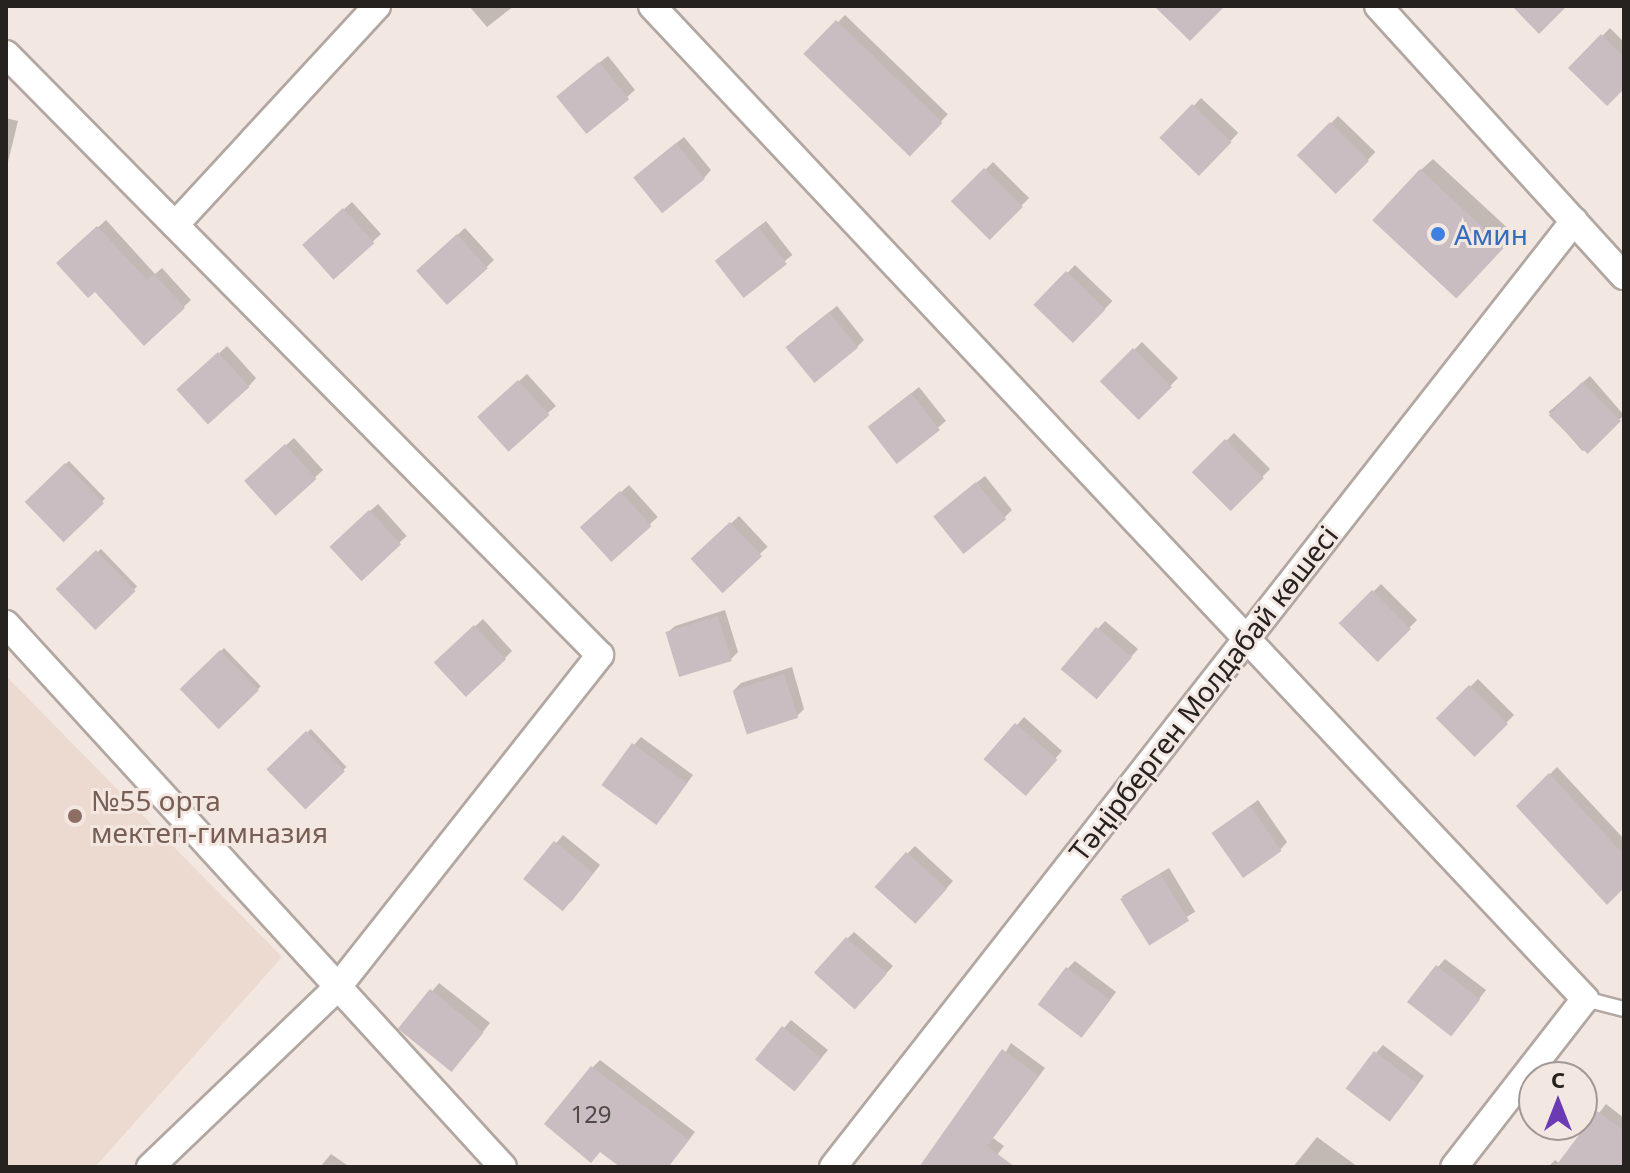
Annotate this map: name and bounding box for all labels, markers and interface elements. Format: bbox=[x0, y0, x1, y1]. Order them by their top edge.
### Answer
place label: Амин bbox=[1454, 217, 1528, 251]
marker: Амин bbox=[1429, 225, 1447, 243]
street label: Тәңірберген Молдабай көшесі bbox=[1062, 519, 1344, 867]
place label: №55 орта мектеп-гимназия bbox=[91, 783, 328, 849]
marker: №55 орта мектеп-гимназия bbox=[66, 807, 84, 825]
north arrow bbox=[1518, 1061, 1598, 1141]
text: С bbox=[1551, 1064, 1565, 1094]
house number: 129 bbox=[570, 1100, 612, 1128]

